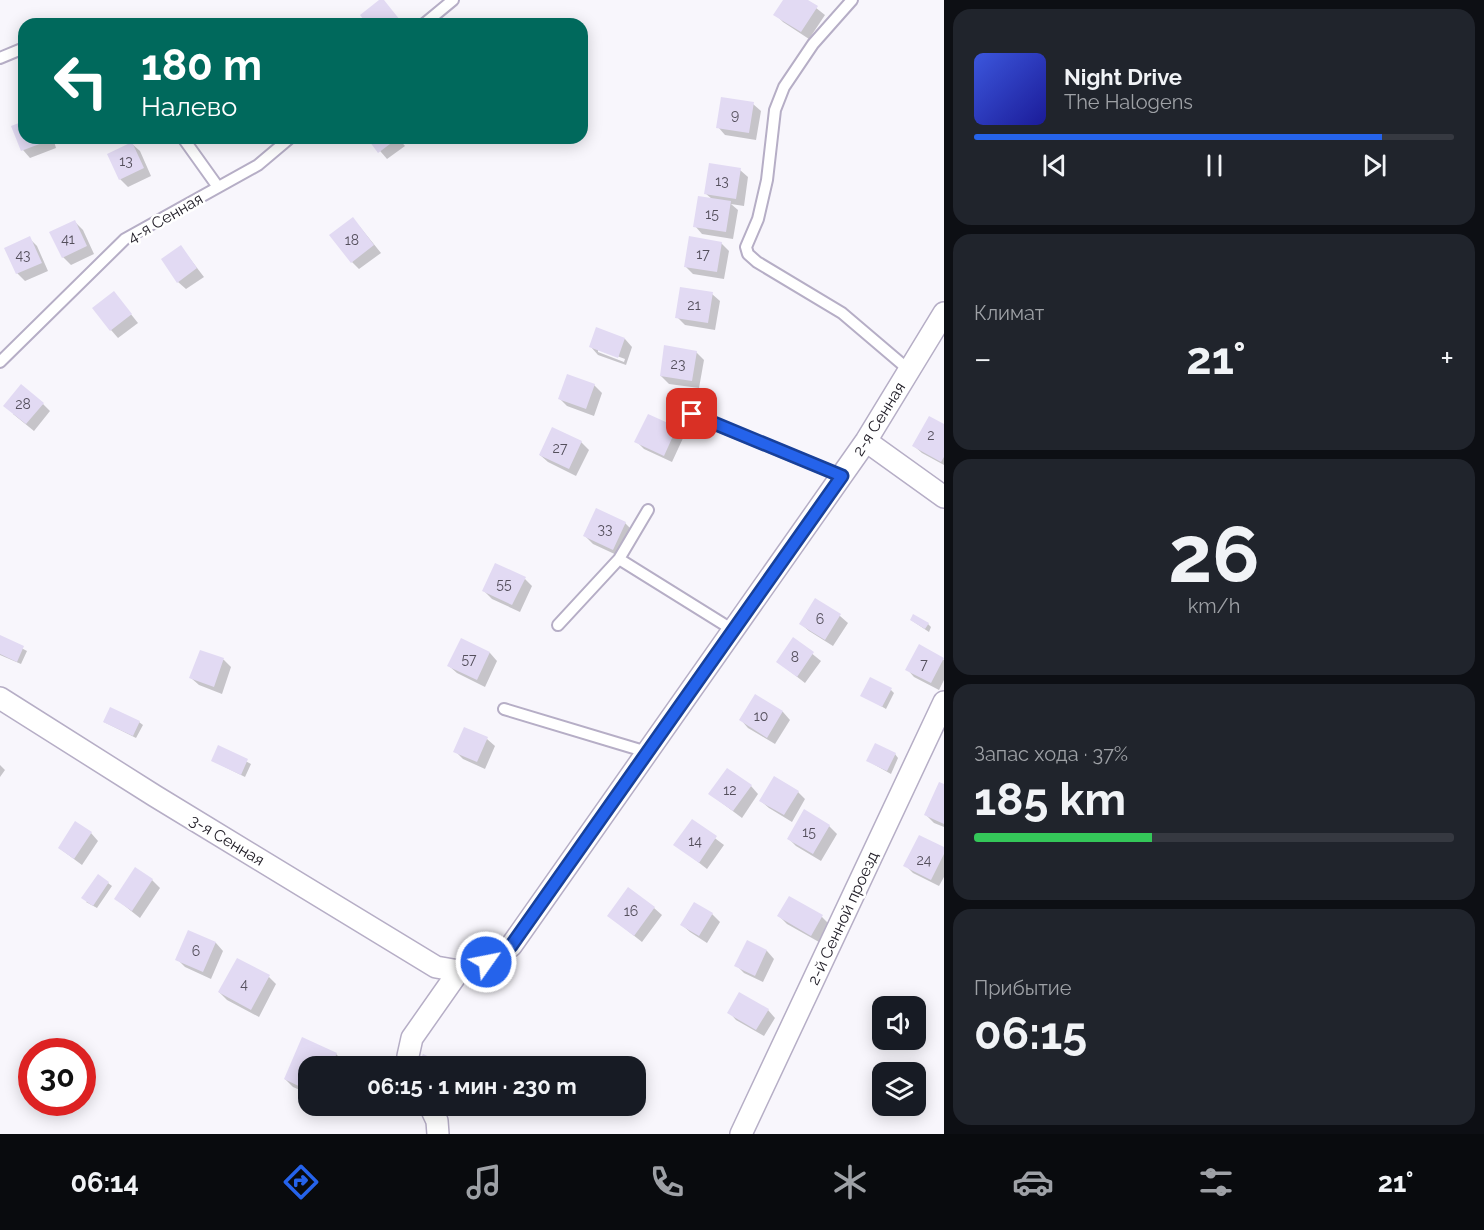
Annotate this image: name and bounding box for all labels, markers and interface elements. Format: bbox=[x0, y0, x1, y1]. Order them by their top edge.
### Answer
text: 180 m bbox=[141, 41, 262, 90]
icon: left bbox=[42, 42, 120, 120]
text: Night Drive bbox=[1064, 64, 1182, 90]
text: The Halogens bbox=[1064, 90, 1193, 114]
text: Налево bbox=[141, 91, 237, 122]
house number: 9 bbox=[731, 107, 739, 123]
icon: previous bbox=[1038, 149, 1071, 182]
icon: pause bbox=[1198, 149, 1231, 182]
icon: next bbox=[1358, 149, 1391, 182]
house number: 13 bbox=[119, 153, 133, 169]
house number: 13 bbox=[715, 173, 729, 189]
street label: 4-я Сенная bbox=[124, 189, 206, 247]
house number: 15 bbox=[705, 206, 719, 222]
house number: 41 bbox=[61, 231, 75, 247]
house number: 18 bbox=[345, 232, 359, 248]
house number: 17 bbox=[696, 246, 710, 262]
house number: 43 bbox=[15, 247, 31, 263]
house number: 21 bbox=[687, 297, 701, 313]
text: Климат bbox=[974, 301, 1044, 325]
text: 21° bbox=[1186, 332, 1246, 385]
text: − bbox=[974, 339, 992, 378]
text: + bbox=[1440, 339, 1454, 378]
house number: 23 bbox=[671, 356, 685, 372]
street label: 2-я Сенная bbox=[849, 379, 909, 459]
pin bbox=[666, 388, 717, 439]
house number: 28 bbox=[15, 396, 31, 412]
icon: arrive bbox=[675, 397, 708, 430]
house number: 2 bbox=[927, 427, 935, 443]
house number: 27 bbox=[553, 440, 568, 456]
text: 26 bbox=[1168, 509, 1260, 600]
house number: 33 bbox=[598, 521, 612, 537]
house number: 55 bbox=[496, 576, 512, 592]
text: km/h bbox=[1188, 594, 1240, 618]
house number: 6 bbox=[816, 611, 824, 627]
house number: 8 bbox=[791, 649, 799, 665]
house number: 57 bbox=[461, 651, 477, 667]
house number: 7 bbox=[920, 656, 928, 672]
house number: 10 bbox=[754, 708, 768, 724]
text: Запас хода · 37% bbox=[974, 742, 1128, 766]
text: 185 km bbox=[974, 773, 1126, 826]
house number: 12 bbox=[723, 782, 737, 798]
street label: 3-я Сенная bbox=[186, 810, 268, 870]
house number: 15 bbox=[802, 824, 816, 840]
house number: 14 bbox=[688, 833, 702, 849]
street label: 2-й Сенной проезд bbox=[804, 848, 882, 988]
house number: 24 bbox=[917, 852, 932, 868]
house number: 16 bbox=[624, 903, 638, 919]
position arrow bbox=[454, 930, 518, 994]
house number: 6 bbox=[192, 943, 200, 959]
house number: 4 bbox=[240, 976, 248, 992]
text: Прибытие bbox=[974, 976, 1071, 1000]
map controls bbox=[872, 996, 926, 1116]
button: sound bbox=[872, 996, 926, 1050]
text: 06:15 bbox=[974, 1007, 1087, 1060]
speed limit sign: 30 bbox=[18, 1038, 96, 1116]
button: layers bbox=[872, 1062, 926, 1116]
text: 06:15 · 1 мин · 230 m bbox=[367, 1073, 577, 1099]
icon: directions bbox=[280, 1161, 322, 1203]
icon: music bbox=[463, 1161, 505, 1203]
icon: phone bbox=[646, 1161, 688, 1203]
icon: climate bbox=[829, 1161, 871, 1203]
icon: car bbox=[1012, 1161, 1054, 1203]
icon: filters bbox=[1195, 1161, 1237, 1203]
text: 06:14 bbox=[70, 1167, 139, 1198]
text: 21° bbox=[1378, 1167, 1413, 1198]

